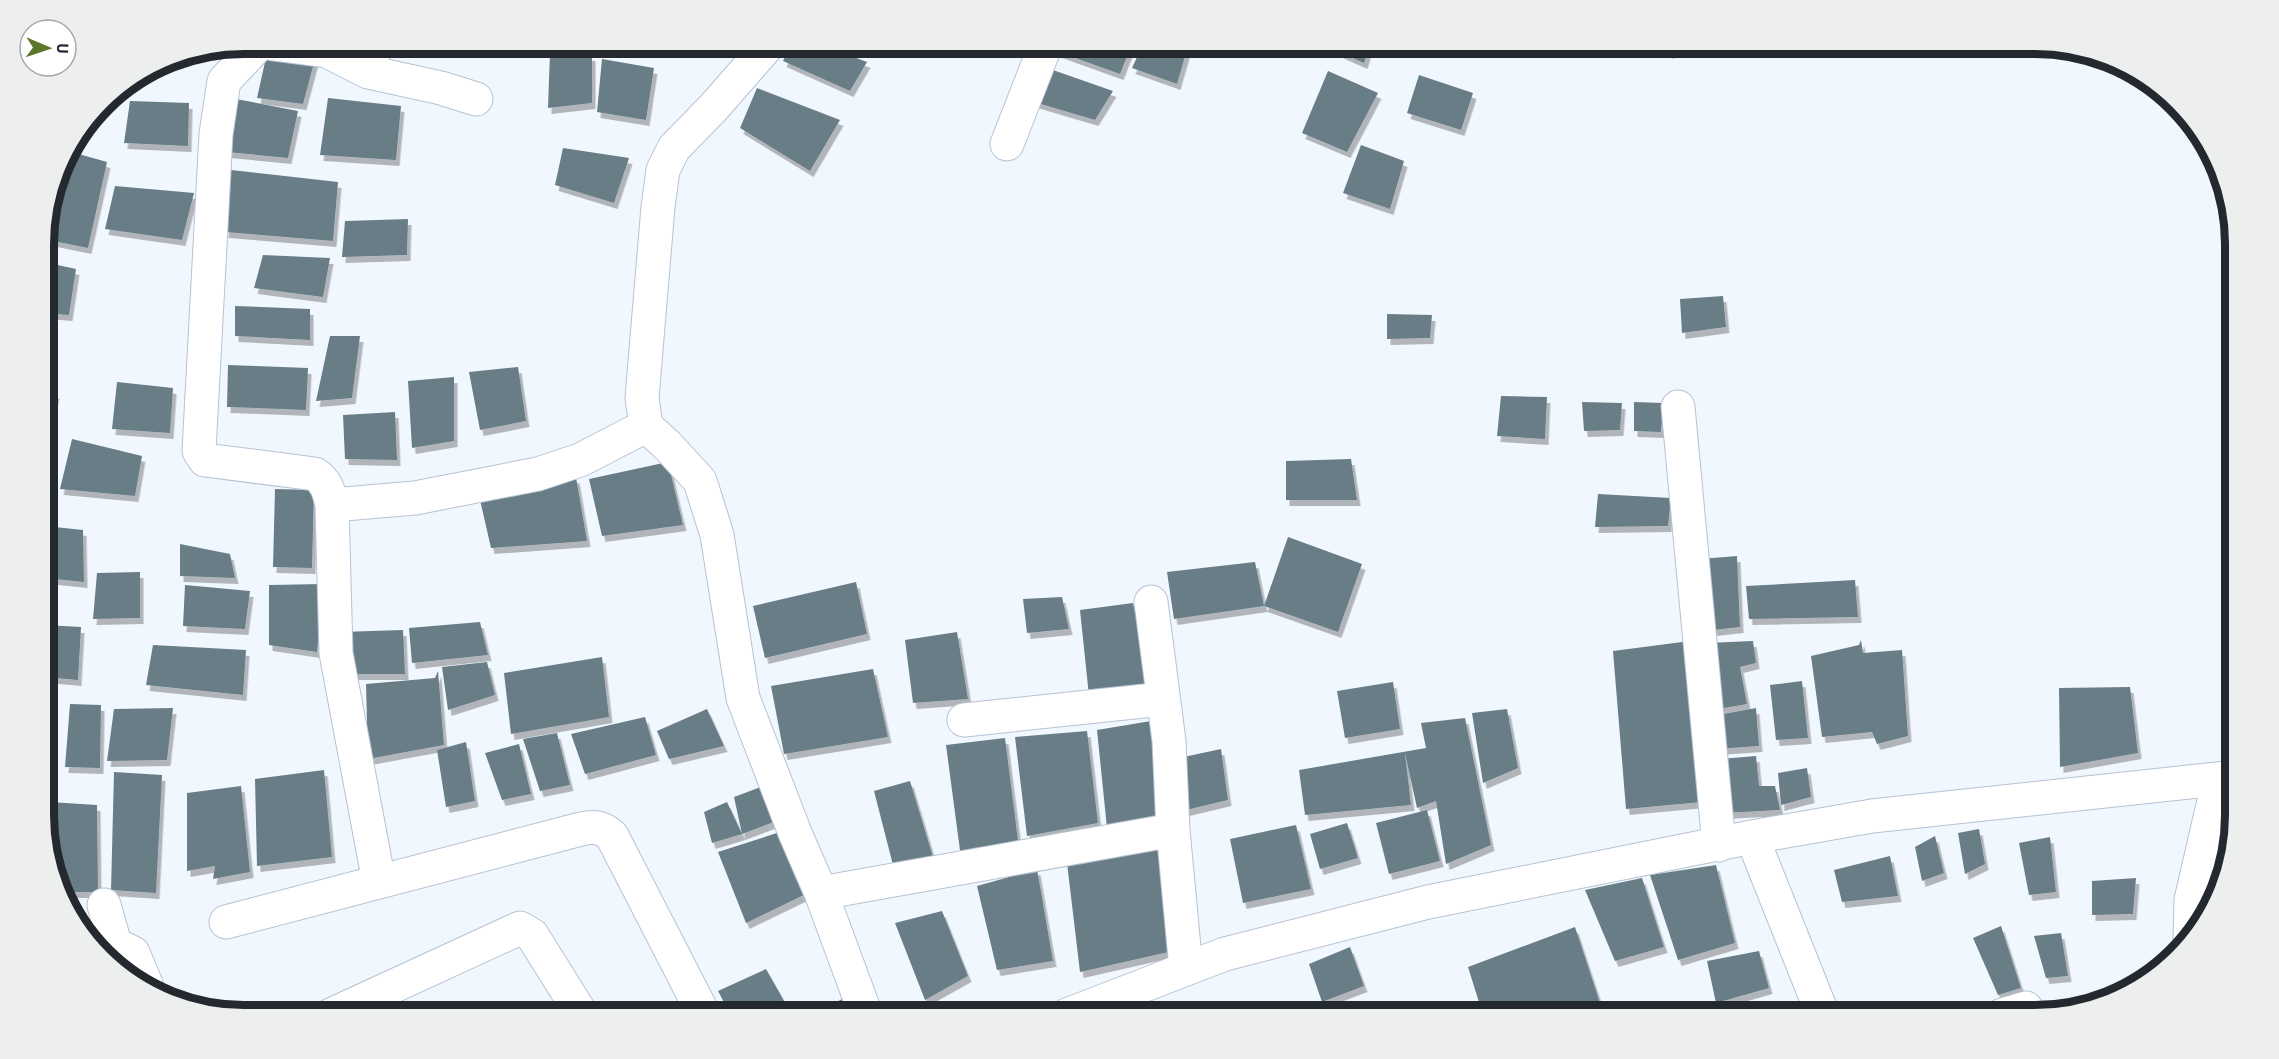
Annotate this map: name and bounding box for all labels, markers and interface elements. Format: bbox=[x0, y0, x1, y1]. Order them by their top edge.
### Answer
north arrow bbox=[18, 18, 78, 78]
text: U bbox=[54, 43, 73, 54]

